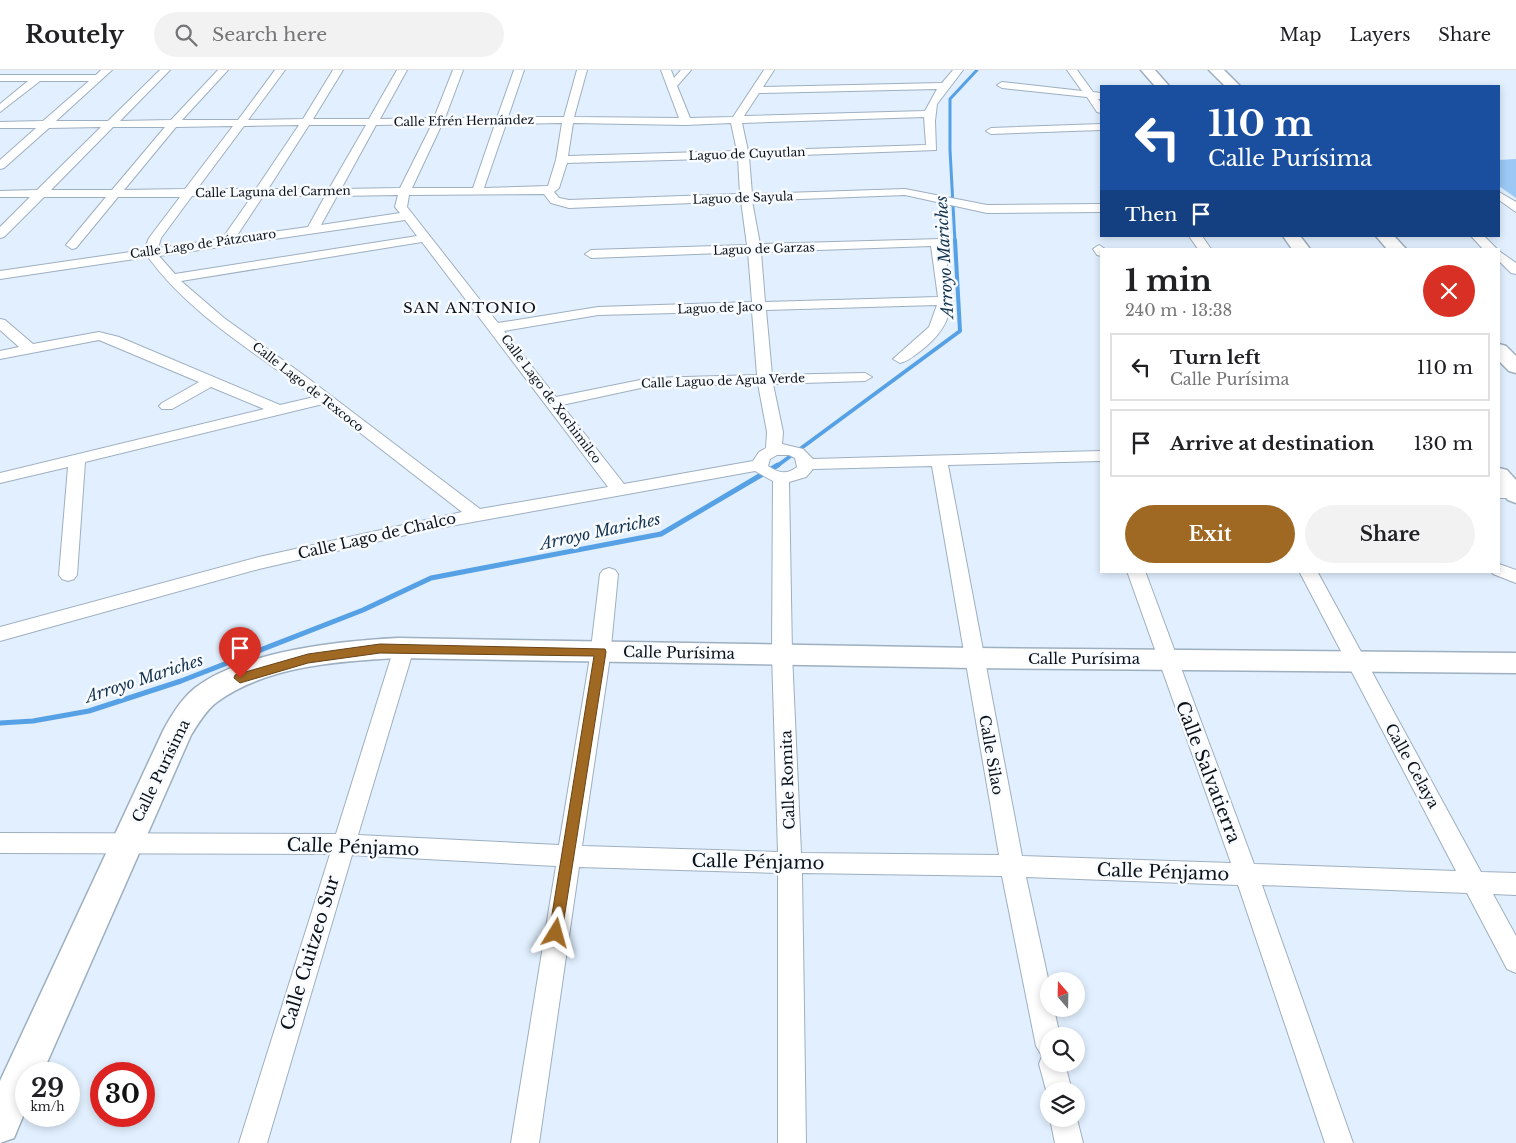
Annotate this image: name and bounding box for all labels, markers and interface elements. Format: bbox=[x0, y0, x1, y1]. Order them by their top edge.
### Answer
search box bbox=[154, 12, 504, 57]
text: Routely bbox=[25, 20, 124, 49]
icon: search bbox=[172, 21, 200, 49]
text: Search here bbox=[212, 23, 327, 46]
text: Map bbox=[1280, 24, 1321, 46]
text: Layers bbox=[1349, 24, 1410, 46]
text: Share bbox=[1438, 24, 1491, 46]
text: 110 m bbox=[1208, 102, 1313, 145]
icon: left bbox=[1125, 105, 1190, 170]
street label: Calle Efrén Hernández bbox=[394, 112, 535, 129]
street label: Laguo de Cuyutlan bbox=[688, 144, 806, 163]
text: Calle Purísima bbox=[1208, 145, 1372, 172]
street label: Calle Laguna del Carmen bbox=[195, 183, 351, 200]
street label: Laguo de Sayula bbox=[692, 188, 794, 207]
water label: Arroyo Mariches bbox=[931, 195, 957, 321]
icon: arrive bbox=[1187, 200, 1215, 228]
text: Then bbox=[1125, 203, 1177, 226]
street label: Calle Lago de Pátzcuaro bbox=[129, 226, 277, 261]
street label: Laguo de Garzas bbox=[713, 239, 815, 258]
text: 1 min bbox=[1125, 262, 1212, 299]
button: close bbox=[1423, 265, 1475, 317]
district label: SAN ANTONIO bbox=[403, 298, 537, 317]
street label: Laguo de Jaco bbox=[677, 299, 763, 316]
text: 240 m · 13:38 bbox=[1125, 300, 1232, 320]
street label: Calle Lago de Xochimilco bbox=[498, 331, 605, 466]
street label: Calle Lago de Texcoco bbox=[250, 339, 367, 435]
text: Turn left bbox=[1170, 346, 1261, 369]
icon: left bbox=[1127, 353, 1155, 381]
text: 110 m bbox=[1417, 356, 1473, 379]
text: Calle Purísima bbox=[1170, 369, 1289, 389]
street label: Calle Laguo de Agua Verde bbox=[641, 370, 805, 391]
icon: arrive bbox=[1127, 429, 1155, 457]
text: Arrive at destination bbox=[1170, 432, 1374, 455]
text: 130 m bbox=[1413, 432, 1473, 455]
button: Exit bbox=[1125, 505, 1295, 563]
button: Share bbox=[1305, 505, 1475, 563]
street label: Calle Lago de Chalco bbox=[296, 508, 458, 563]
water label: Arroyo Mariches bbox=[536, 508, 662, 554]
pin bbox=[219, 627, 261, 678]
icon: arrive bbox=[226, 634, 254, 662]
street label: Calle Purísima bbox=[623, 642, 736, 663]
street label: Calle Purísima bbox=[1028, 649, 1141, 668]
water label: Arroyo Mariches bbox=[81, 650, 205, 707]
street label: Calle Salvatierra bbox=[1171, 698, 1245, 846]
street label: Calle Silao bbox=[975, 713, 1008, 797]
street label: Calle Purísima bbox=[127, 716, 194, 825]
street label: Calle Celaya bbox=[1381, 720, 1444, 812]
street label: Calle Romita bbox=[776, 729, 799, 830]
street label: Calle Pénjamo bbox=[286, 834, 420, 860]
street label: Calle Pénjamo bbox=[691, 850, 825, 874]
street label: Calle Pénjamo bbox=[1096, 859, 1230, 885]
street label: Calle Cuitzeo Sur bbox=[276, 873, 344, 1033]
position arrow bbox=[529, 906, 581, 958]
north arrow bbox=[1040, 972, 1085, 1018]
map controls bbox=[1040, 972, 1085, 1127]
button: search bbox=[1040, 1027, 1085, 1072]
speed limit sign: 30 bbox=[90, 1062, 155, 1127]
text: 29 bbox=[31, 1073, 64, 1104]
button: layers bbox=[1040, 1082, 1085, 1127]
text: km/h bbox=[30, 1099, 65, 1114]

